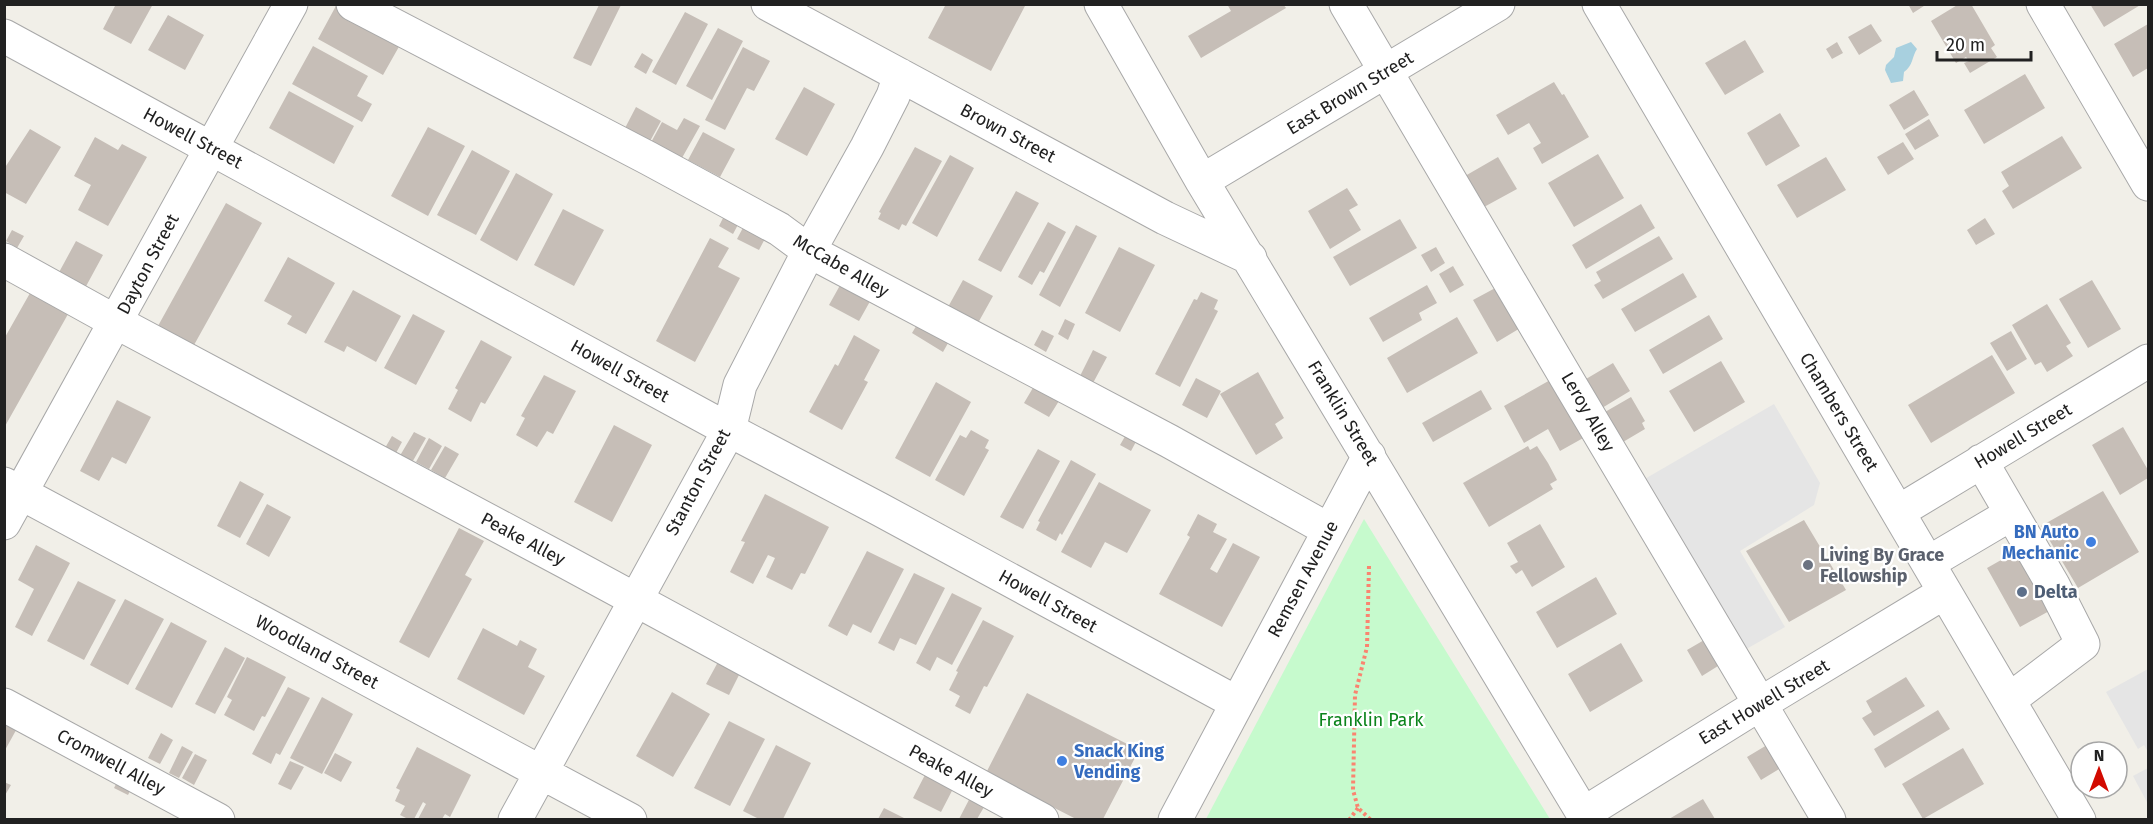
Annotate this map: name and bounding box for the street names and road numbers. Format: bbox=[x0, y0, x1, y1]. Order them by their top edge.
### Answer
street label: East Brown Street bbox=[1283, 46, 1418, 139]
street label: Brown Street bbox=[957, 99, 1060, 168]
street label: Howell Street bbox=[139, 103, 247, 174]
street label: Dayton Street bbox=[112, 210, 184, 318]
street label: McCabe Alley bbox=[789, 230, 893, 302]
street label: Howell Street bbox=[567, 335, 674, 407]
street label: Chambers Street bbox=[1795, 349, 1883, 476]
street label: Franklin Street bbox=[1303, 357, 1383, 470]
street label: Leroy Alley bbox=[1556, 368, 1620, 456]
street label: Howell Street bbox=[1970, 398, 2076, 474]
street label: Stanton Street bbox=[661, 425, 736, 539]
street label: Peake Alley bbox=[477, 508, 569, 570]
street label: Remsen Avenue bbox=[1263, 517, 1343, 641]
street label: Howell Street bbox=[995, 565, 1102, 637]
street label: Woodland Street bbox=[252, 610, 383, 694]
street label: East Howell Street bbox=[1695, 654, 1834, 750]
street label: Cromwell Alley bbox=[53, 724, 169, 800]
street label: Peake Alley bbox=[905, 740, 997, 802]

